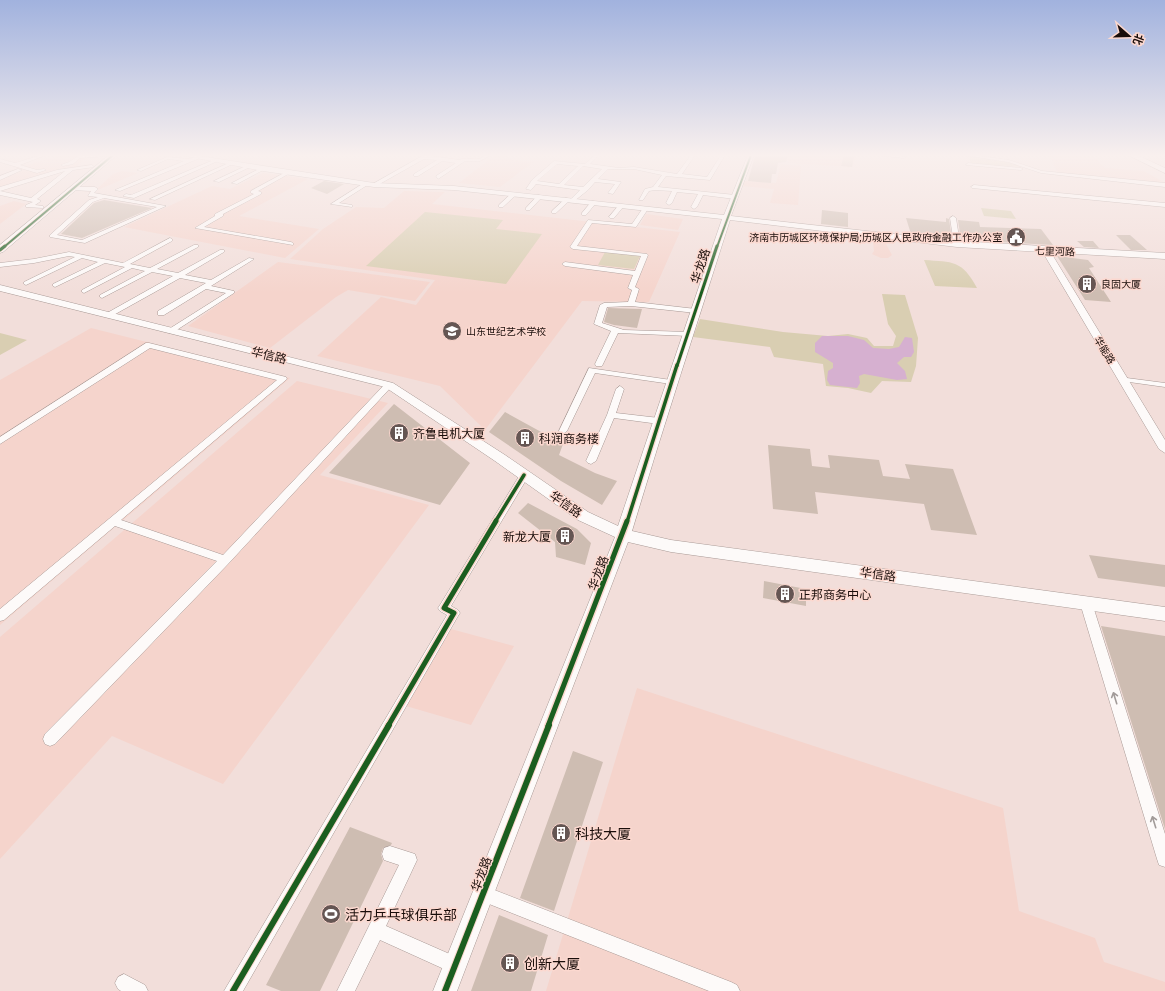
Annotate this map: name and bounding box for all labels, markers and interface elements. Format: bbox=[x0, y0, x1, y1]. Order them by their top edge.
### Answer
north arrow bbox=[1109, 16, 1149, 56]
text: 北 bbox=[1130, 32, 1148, 47]
public building icon: 济南市历城区环境保护局;历城区人民政府金融工作办公室 bbox=[1005, 226, 1027, 248]
place label: 济南市历城区环境保护局;历城区人民政府金融工作办公室 bbox=[749, 230, 1002, 244]
street label: 七里河路 bbox=[1035, 243, 1075, 259]
street label: 华龙路 bbox=[686, 246, 714, 286]
building icon: 良固大厦 bbox=[1076, 273, 1098, 295]
place label: 良固大厦 bbox=[1101, 277, 1141, 291]
school or university icon: 山东世纪艺术学校 bbox=[441, 320, 463, 342]
place label: 山东世纪艺术学校 bbox=[466, 324, 546, 338]
street label: 华能路 bbox=[1091, 334, 1119, 366]
street label: 华信路 bbox=[249, 342, 289, 368]
building icon: 齐鲁电机大厦 bbox=[388, 422, 410, 444]
place label: 齐鲁电机大厦 bbox=[413, 425, 485, 442]
building icon: 科润商务楼 bbox=[514, 427, 536, 449]
place label: 科润商务楼 bbox=[539, 430, 599, 447]
street label: 华信路 bbox=[546, 487, 586, 521]
building icon: 新龙大厦 bbox=[554, 525, 576, 547]
place label: 新龙大厦 bbox=[503, 528, 551, 545]
street label: 华龙路 bbox=[584, 553, 612, 593]
street label: 华信路 bbox=[859, 563, 897, 585]
building icon: 正邦商务中心 bbox=[774, 583, 796, 605]
place label: 正邦商务中心 bbox=[799, 586, 871, 603]
one-way arrow bbox=[1111, 691, 1118, 704]
one-way arrow bbox=[1149, 816, 1157, 828]
building icon: 科技大厦 bbox=[550, 822, 572, 844]
place label: 科技大厦 bbox=[575, 824, 631, 843]
street label: 华龙路 bbox=[467, 854, 495, 894]
sports icon: 活力乒乓球俱乐部 bbox=[320, 903, 342, 925]
place label: 活力乒乓球俱乐部 bbox=[345, 905, 457, 924]
building icon: 创新大厦 bbox=[499, 952, 521, 974]
place label: 创新大厦 bbox=[524, 954, 580, 973]

